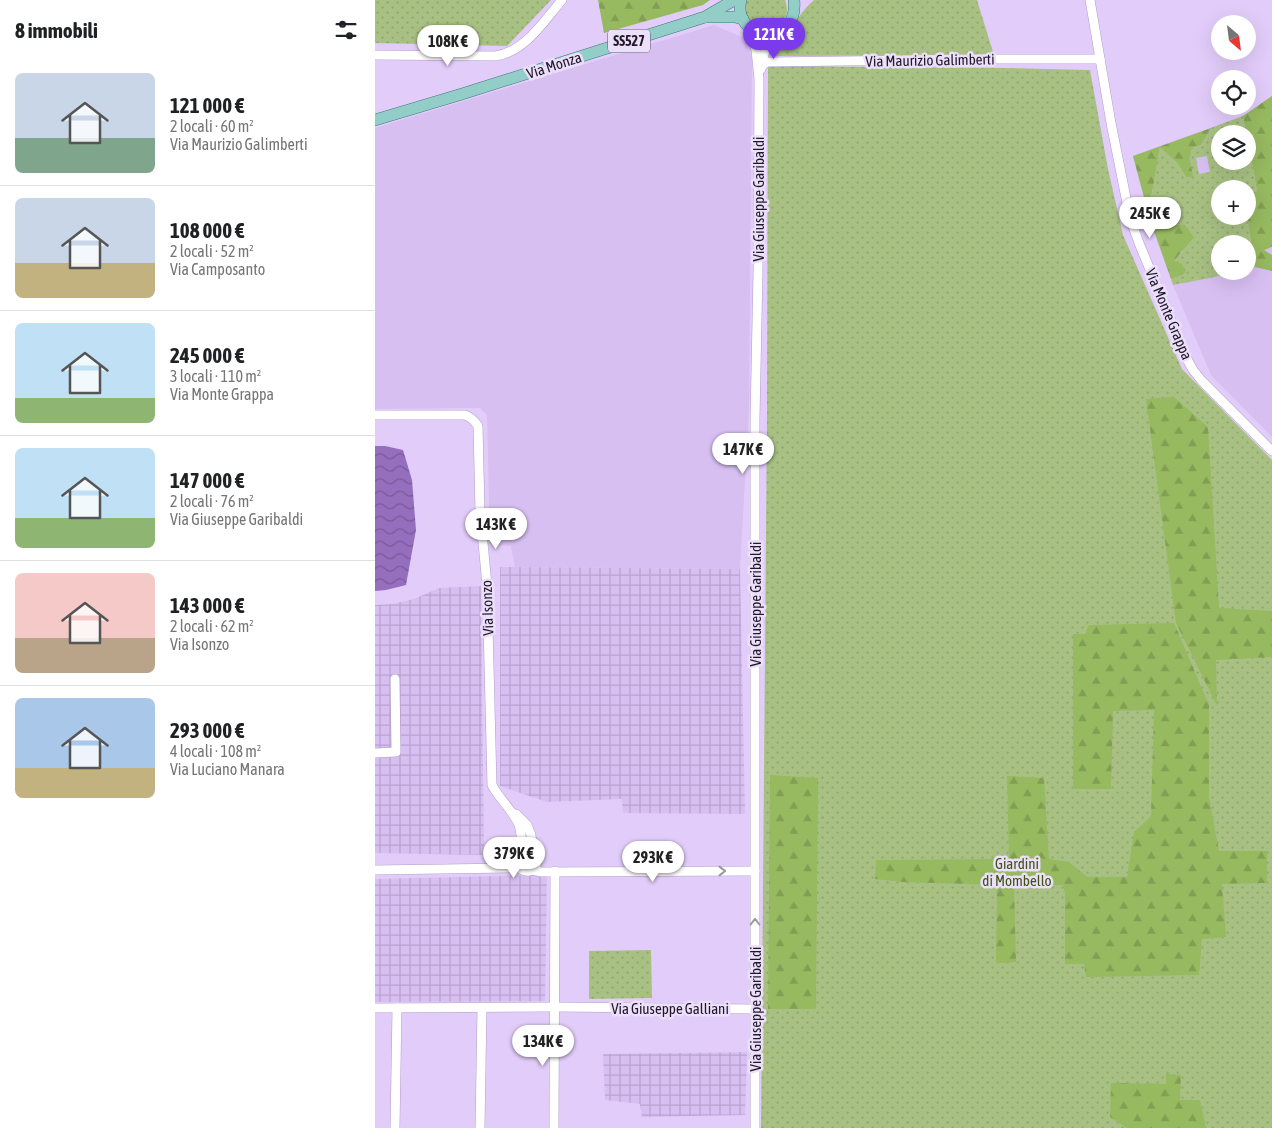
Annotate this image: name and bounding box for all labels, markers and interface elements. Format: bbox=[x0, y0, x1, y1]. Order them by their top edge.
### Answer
north arrow bbox=[1211, 15, 1256, 60]
map controls bbox=[1211, 15, 1256, 280]
icon: filters bbox=[332, 16, 360, 44]
text: 8 immobili bbox=[15, 18, 98, 42]
pin: 121K € bbox=[733, 18, 815, 60]
pin: 108K € bbox=[407, 24, 489, 67]
text: 121K € bbox=[754, 25, 794, 43]
road number: SS527 bbox=[608, 29, 650, 52]
text: 108K € bbox=[428, 32, 468, 50]
street label: Via Monza bbox=[524, 48, 584, 82]
street label: Via Maurizio Galimberti bbox=[865, 50, 995, 70]
button: locate bbox=[1211, 70, 1256, 115]
icon: home bbox=[55, 93, 115, 153]
text: 121 000 € bbox=[170, 93, 244, 117]
text: 2 locali · 60 m² bbox=[170, 117, 254, 135]
button: layers bbox=[1211, 125, 1256, 170]
text: Via Maurizio Galimberti bbox=[170, 135, 308, 153]
street label: Via Giuseppe Garibaldi bbox=[750, 137, 767, 261]
button: + bbox=[1211, 180, 1256, 225]
pin: 245K € bbox=[1109, 196, 1191, 239]
text: 245K € bbox=[1130, 204, 1170, 222]
icon: home bbox=[55, 218, 115, 278]
text: 108 000 € bbox=[170, 218, 244, 242]
button: − bbox=[1211, 235, 1256, 280]
text: 2 locali · 52 m² bbox=[170, 242, 254, 260]
text: Via Camposanto bbox=[170, 260, 265, 278]
street label: Via Monte Grappa bbox=[1142, 266, 1196, 362]
icon: home bbox=[55, 343, 115, 403]
text: 245 000 € bbox=[170, 343, 244, 367]
text: 3 locali · 110 m² bbox=[170, 367, 261, 385]
text: Via Monte Grappa bbox=[170, 385, 274, 403]
pin: 147K € bbox=[702, 432, 784, 475]
text: 147K € bbox=[723, 440, 763, 458]
icon: home bbox=[55, 468, 115, 528]
text: 147 000 € bbox=[170, 468, 244, 492]
text: 2 locali · 76 m² bbox=[170, 492, 254, 510]
pin: 143K € bbox=[455, 508, 537, 550]
text: Via Giuseppe Garibaldi bbox=[170, 510, 303, 528]
text: 143K € bbox=[476, 515, 516, 533]
street label: Via Giuseppe Garibaldi bbox=[747, 542, 764, 666]
street label: Via Isonzo bbox=[478, 580, 496, 636]
icon: home bbox=[55, 593, 115, 653]
text: 143 000 € bbox=[170, 593, 244, 617]
text: 2 locali · 62 m² bbox=[170, 617, 254, 635]
text: Via Isonzo bbox=[170, 635, 229, 653]
icon: home bbox=[55, 718, 115, 778]
text: 293 000 € bbox=[170, 718, 244, 742]
text: 4 locali · 108 m² bbox=[170, 742, 261, 760]
text: Via Luciano Manara bbox=[170, 760, 285, 778]
pin: 379K € bbox=[473, 836, 555, 879]
pin: 293K € bbox=[612, 840, 694, 883]
text: 379K € bbox=[494, 844, 534, 862]
text: 293K € bbox=[633, 848, 673, 866]
park label: Giardini di Mombello bbox=[982, 855, 1052, 889]
one-way arrow bbox=[718, 866, 726, 876]
one-way arrow bbox=[750, 918, 760, 926]
street label: Via Giuseppe Garibaldi bbox=[747, 947, 764, 1071]
street label: Via Giuseppe Galliani bbox=[611, 1000, 729, 1017]
pin: 134K € bbox=[502, 1024, 584, 1067]
text: 134K € bbox=[523, 1032, 563, 1050]

